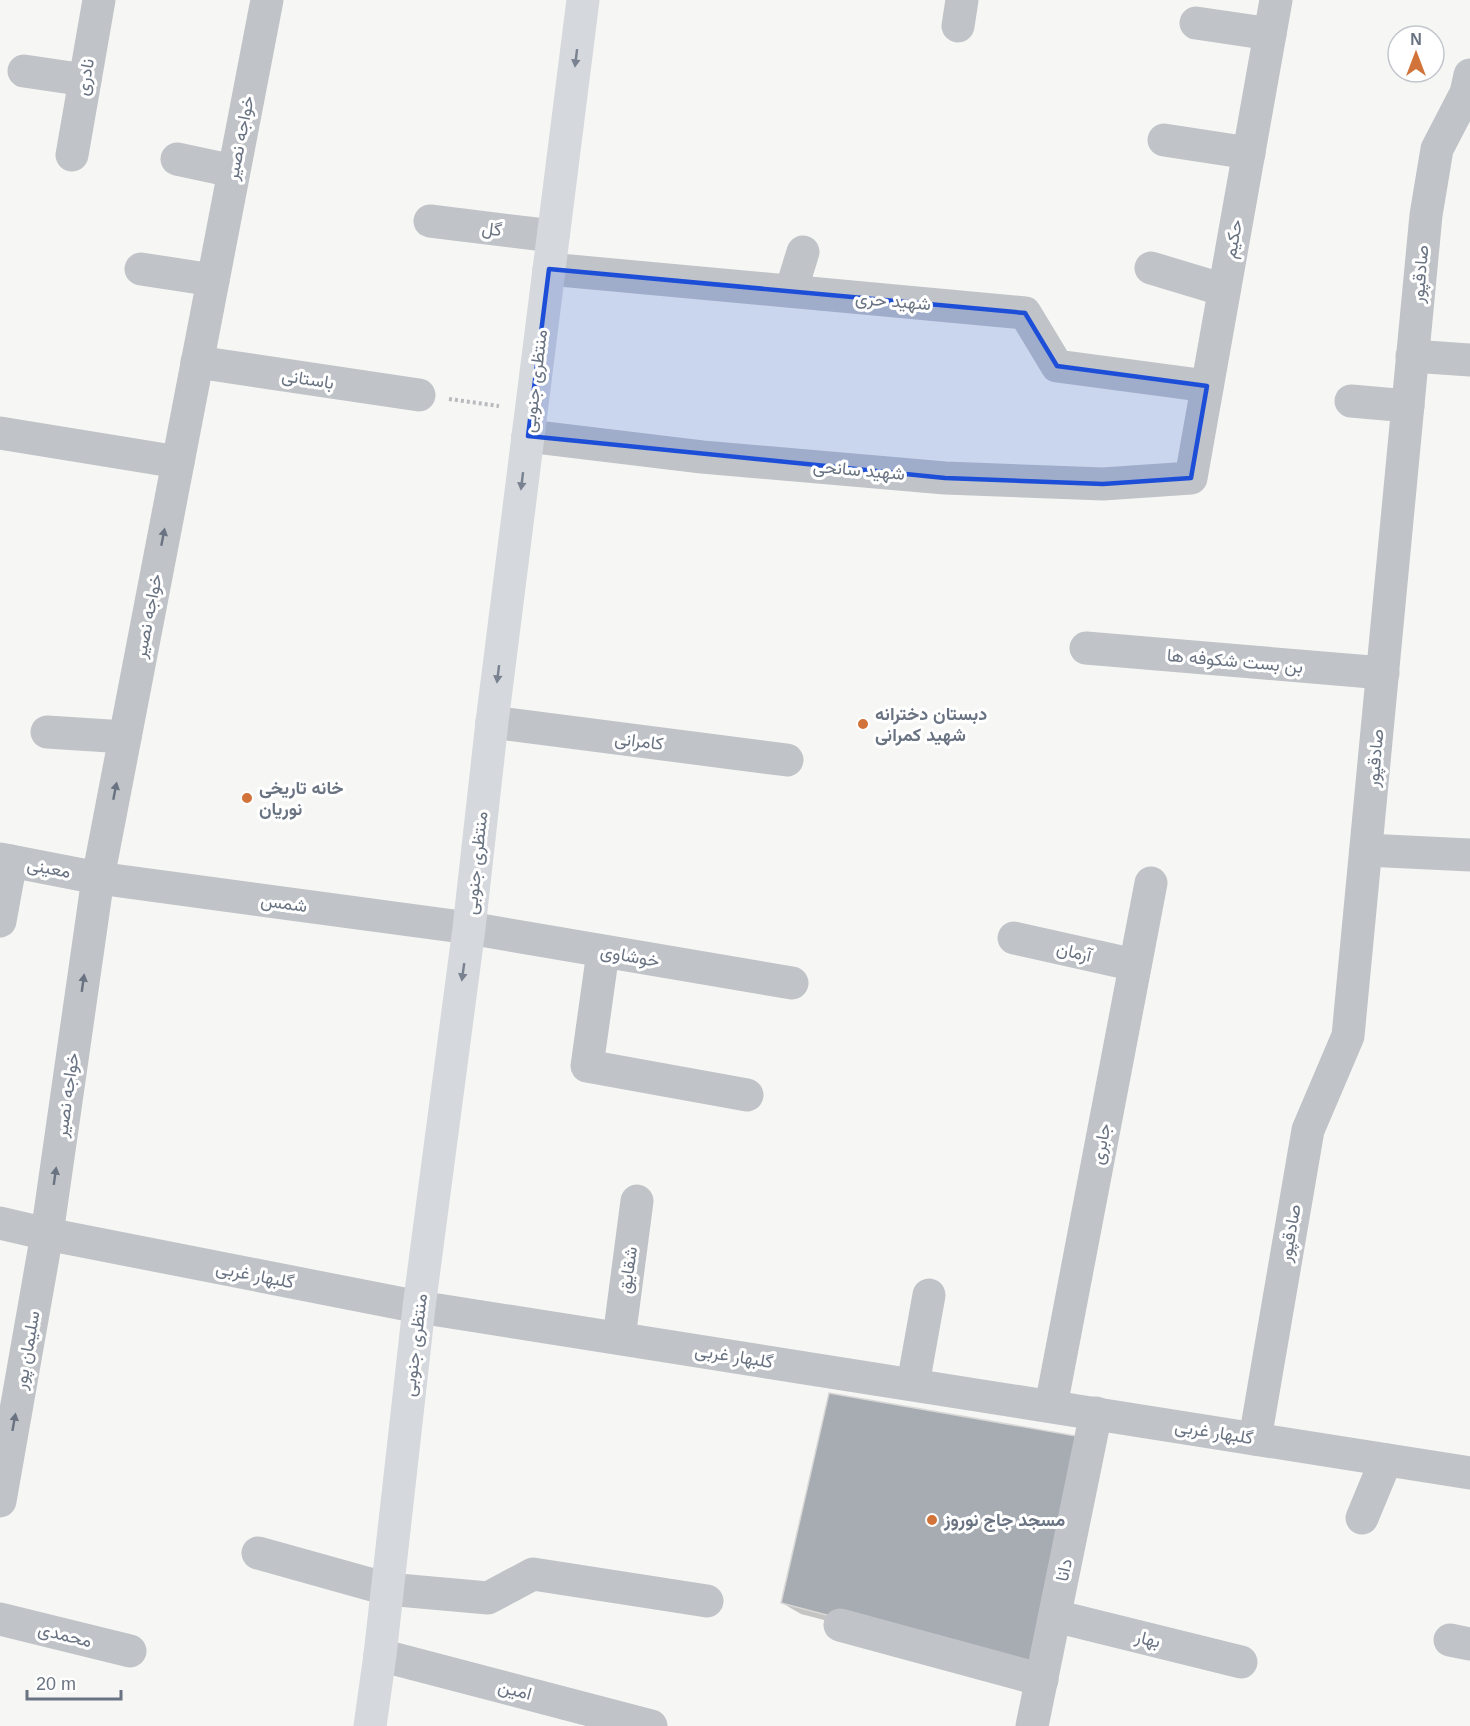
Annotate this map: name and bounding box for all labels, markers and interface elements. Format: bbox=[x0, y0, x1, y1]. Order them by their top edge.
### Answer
north arrow bbox=[1386, 24, 1446, 84]
text: N bbox=[1410, 31, 1422, 48]
one-way arrow bbox=[571, 49, 580, 68]
street label: نادری bbox=[72, 57, 99, 97]
street label: خواجه نصیر bbox=[222, 94, 259, 183]
street label: گل bbox=[481, 218, 503, 241]
street label: حکیم bbox=[1220, 218, 1248, 260]
street label: صادقپور bbox=[1407, 244, 1434, 305]
street label: شهید حری bbox=[854, 288, 932, 315]
street label: منتظری جنوبی bbox=[519, 328, 552, 434]
street label: باستانی bbox=[280, 365, 336, 394]
street label: شهید سانحی bbox=[812, 456, 906, 485]
one-way arrow bbox=[518, 471, 527, 490]
one-way arrow bbox=[159, 528, 168, 547]
street label: خواجه نصیر bbox=[130, 572, 167, 661]
street label: بن بست شکوفه ها bbox=[1166, 645, 1304, 678]
one-way arrow bbox=[493, 665, 503, 684]
place label: دبستان دخترانه شهید کمرانی bbox=[875, 704, 987, 746]
marker: دبستان دخترانه شهید کمرانی bbox=[856, 717, 870, 731]
street label: کامرانی bbox=[613, 728, 665, 755]
street label: صادقپور bbox=[1362, 728, 1389, 789]
place label: خانه تاریخی نوریان bbox=[259, 778, 344, 820]
one-way arrow bbox=[111, 781, 120, 800]
marker: خانه تاریخی نوریان bbox=[240, 791, 254, 805]
street label: منتظری جنوبی bbox=[461, 810, 492, 916]
street label: معینی bbox=[25, 854, 73, 883]
street label: شمس bbox=[259, 890, 309, 917]
street label: آرمان bbox=[1054, 938, 1095, 967]
street label: خوشاوی bbox=[599, 941, 661, 972]
one-way arrow bbox=[458, 963, 468, 982]
one-way arrow bbox=[79, 974, 88, 993]
street label: خواجه نصیر bbox=[51, 1051, 84, 1140]
street label: جابری bbox=[1087, 1122, 1116, 1167]
one-way arrow bbox=[51, 1167, 60, 1186]
street label: صادقپور bbox=[1275, 1203, 1307, 1265]
street label: شقایق bbox=[615, 1245, 642, 1295]
street label: گلبهار غربی bbox=[214, 1258, 296, 1293]
street label: منتظری جنوبی bbox=[399, 1292, 432, 1398]
street label: سلیمان پور bbox=[10, 1309, 46, 1392]
street label: گلبهار غربی bbox=[693, 1340, 775, 1373]
one-way arrow bbox=[10, 1413, 19, 1432]
street label: گلبهار غربی bbox=[1173, 1416, 1255, 1449]
place label: مسجد جاج نوروز bbox=[943, 1510, 1065, 1532]
marker: مسجد جاج نوروز bbox=[925, 1513, 939, 1527]
street label: دانا bbox=[1052, 1557, 1076, 1583]
street label: محمدی bbox=[36, 1619, 94, 1652]
street label: بهار bbox=[1132, 1626, 1163, 1653]
scale bar bbox=[27, 1663, 122, 1701]
text: 20 m bbox=[36, 1674, 76, 1694]
street label: امین bbox=[496, 1676, 534, 1705]

